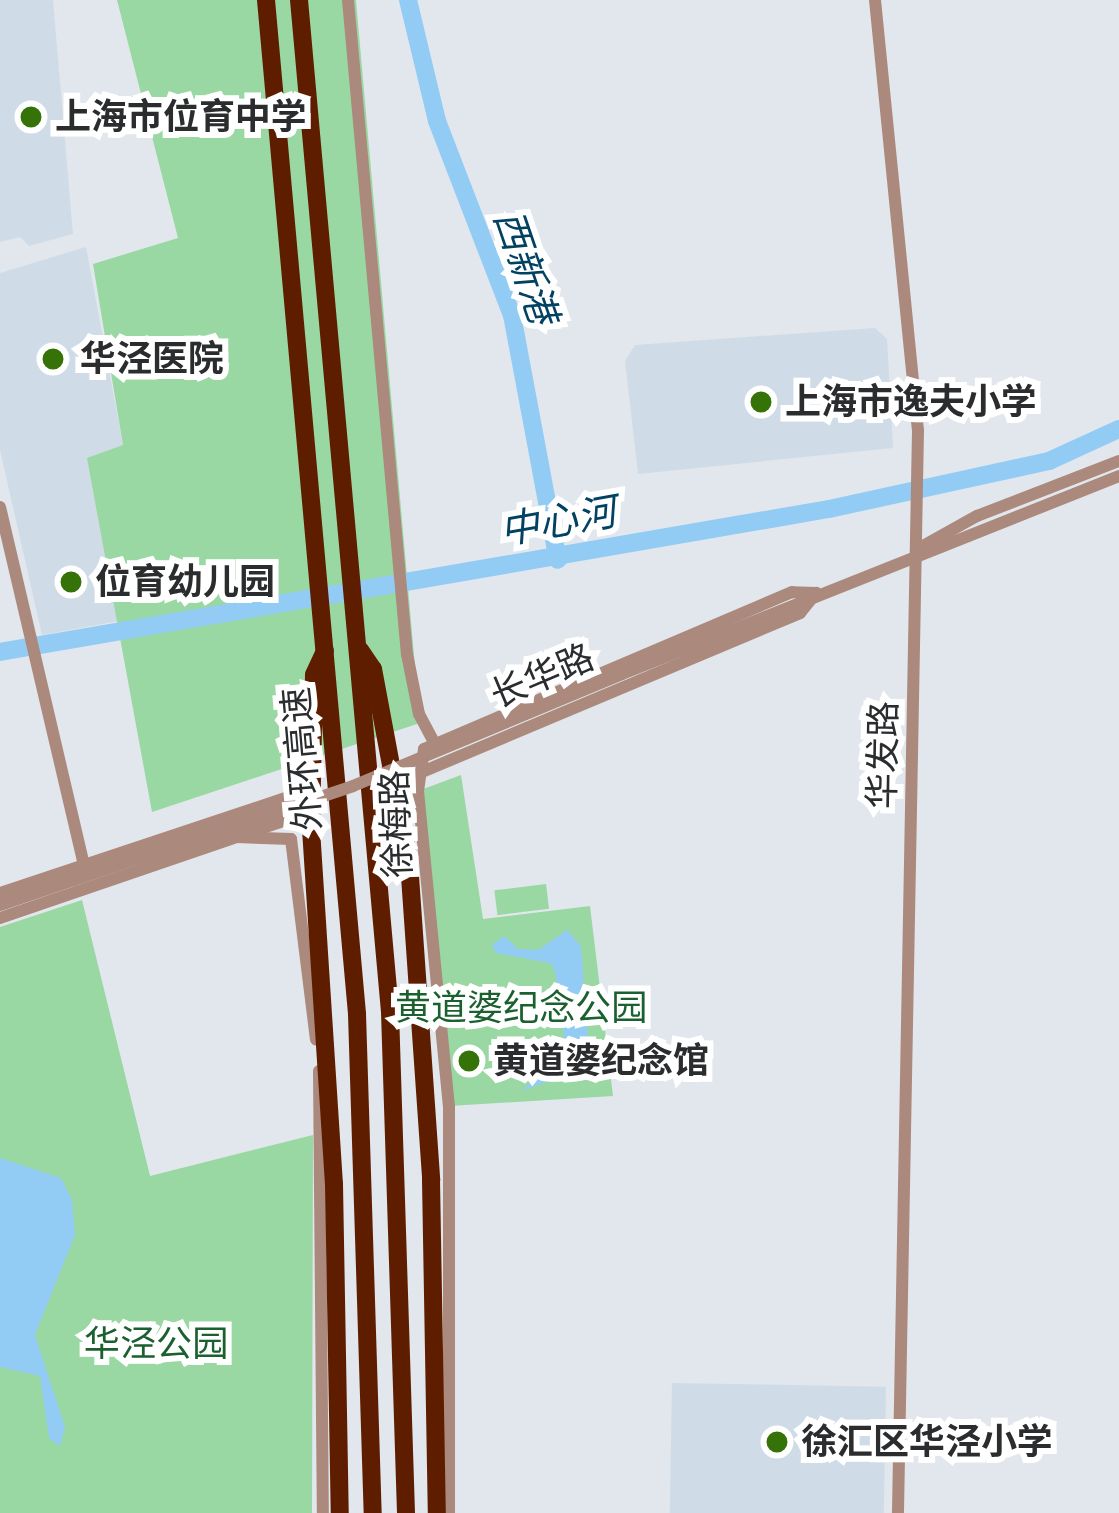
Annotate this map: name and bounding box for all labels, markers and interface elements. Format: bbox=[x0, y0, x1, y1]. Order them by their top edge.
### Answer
place label: 上海市位育中学 bbox=[55, 95, 307, 139]
marker: 上海市位育中学 bbox=[18, 104, 44, 130]
water label: 西新港 bbox=[484, 204, 566, 330]
place label: 华泾医院 bbox=[80, 337, 224, 381]
marker: 华泾医院 bbox=[37, 343, 69, 375]
place label: 上海市逸夫小学 bbox=[785, 380, 1037, 424]
marker: 上海市逸夫小学 bbox=[748, 389, 774, 415]
water label: 中心河 bbox=[496, 489, 620, 555]
place label: 位育幼儿园 bbox=[95, 560, 275, 604]
marker: 位育幼儿园 bbox=[58, 569, 84, 595]
street label: 长华路 bbox=[484, 635, 600, 717]
street label: 外环高速 bbox=[274, 685, 330, 833]
street label: 华发路 bbox=[860, 701, 906, 809]
street label: 徐梅路 bbox=[373, 769, 419, 879]
park label: 黄道婆纪念公园 bbox=[395, 986, 647, 1030]
place label: 黄道婆纪念馆 bbox=[493, 1039, 709, 1083]
marker: 黄道婆纪念馆 bbox=[456, 1048, 482, 1074]
park label: 华泾公园 bbox=[84, 1322, 228, 1366]
place label: 徐汇区华泾小学 bbox=[801, 1420, 1053, 1464]
marker: 徐汇区华泾小学 bbox=[764, 1429, 790, 1455]

